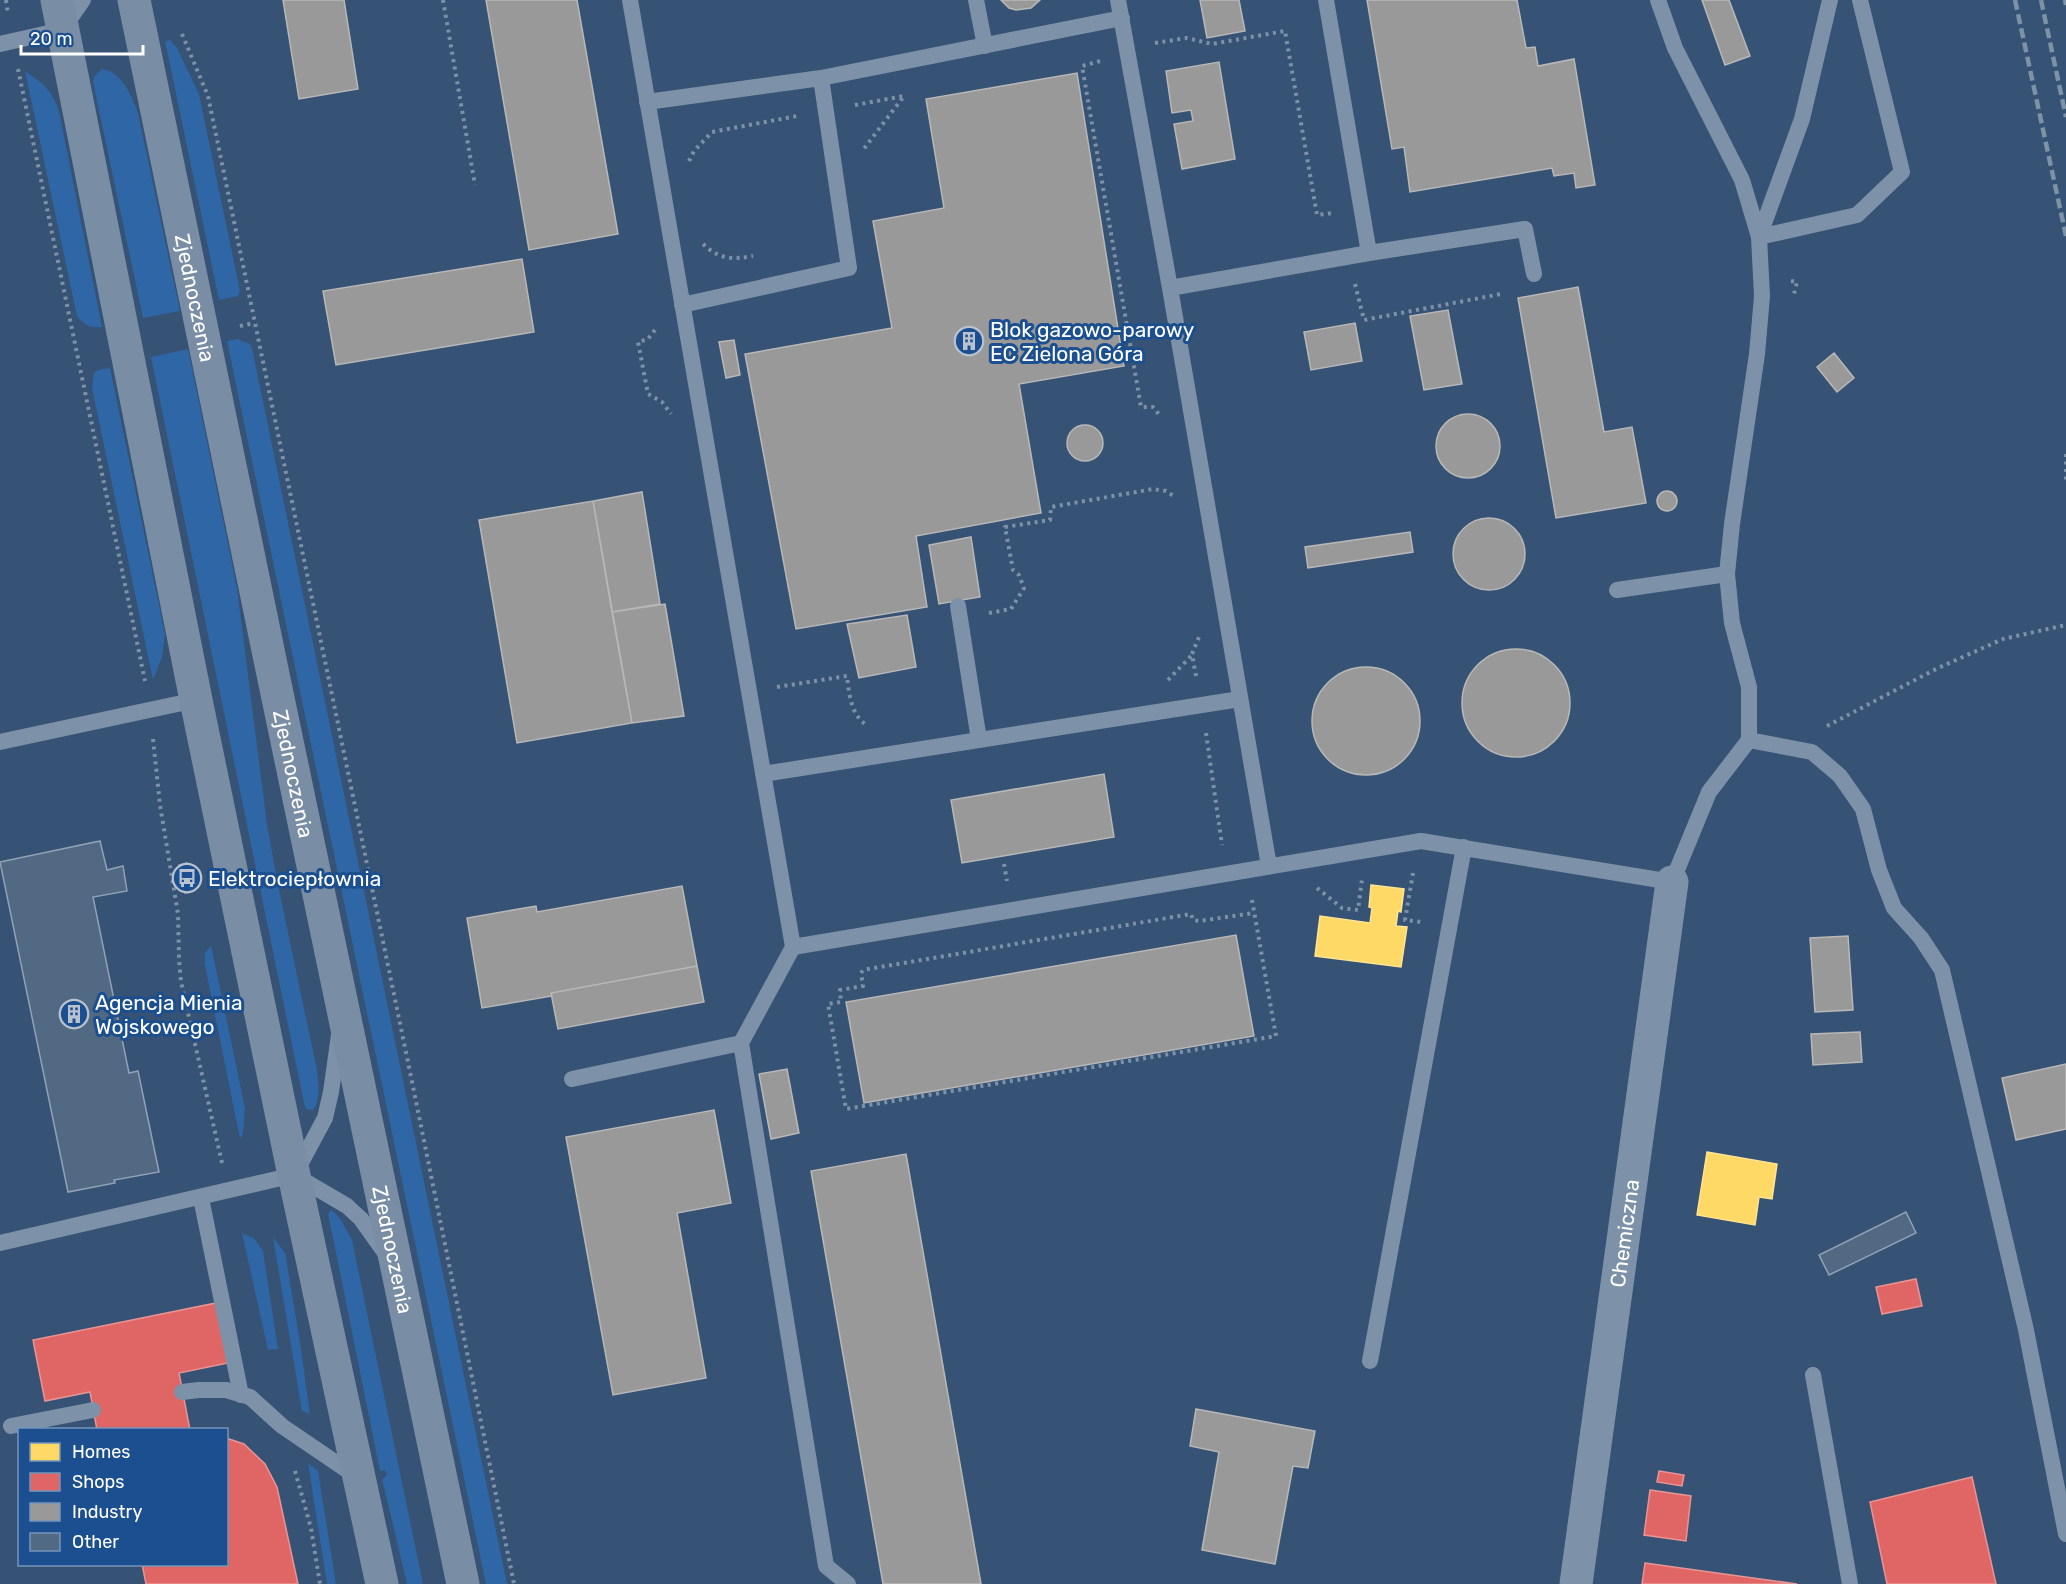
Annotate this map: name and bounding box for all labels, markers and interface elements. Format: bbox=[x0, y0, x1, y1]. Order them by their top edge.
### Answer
scale bar bbox=[21, 18, 142, 56]
text: 20 m bbox=[30, 28, 72, 50]
street label: Zjednoczenia bbox=[170, 231, 221, 364]
place label: Blok gazowo-parowy EC Zielona Góra bbox=[990, 317, 1195, 366]
building icon: Blok gazowo-parowy EC Zielona Góra bbox=[953, 325, 985, 357]
street label: Zjednoczenia bbox=[268, 707, 319, 840]
bus stop icon: Elektrociepłownia bbox=[171, 862, 203, 894]
place label: Elektrociepłownia bbox=[208, 866, 381, 891]
place label: Agencja Mienia Wojskowego bbox=[95, 990, 243, 1039]
building icon: Agencja Mienia Wojskowego bbox=[58, 998, 90, 1030]
street label: Chemiczna bbox=[1604, 1178, 1644, 1289]
street label: Zjednoczenia bbox=[368, 1183, 419, 1316]
legend bbox=[18, 1428, 228, 1566]
text: Homes bbox=[72, 1441, 130, 1463]
text: Shops bbox=[72, 1471, 124, 1493]
text: Industry bbox=[72, 1501, 142, 1523]
text: Other bbox=[72, 1531, 119, 1553]

